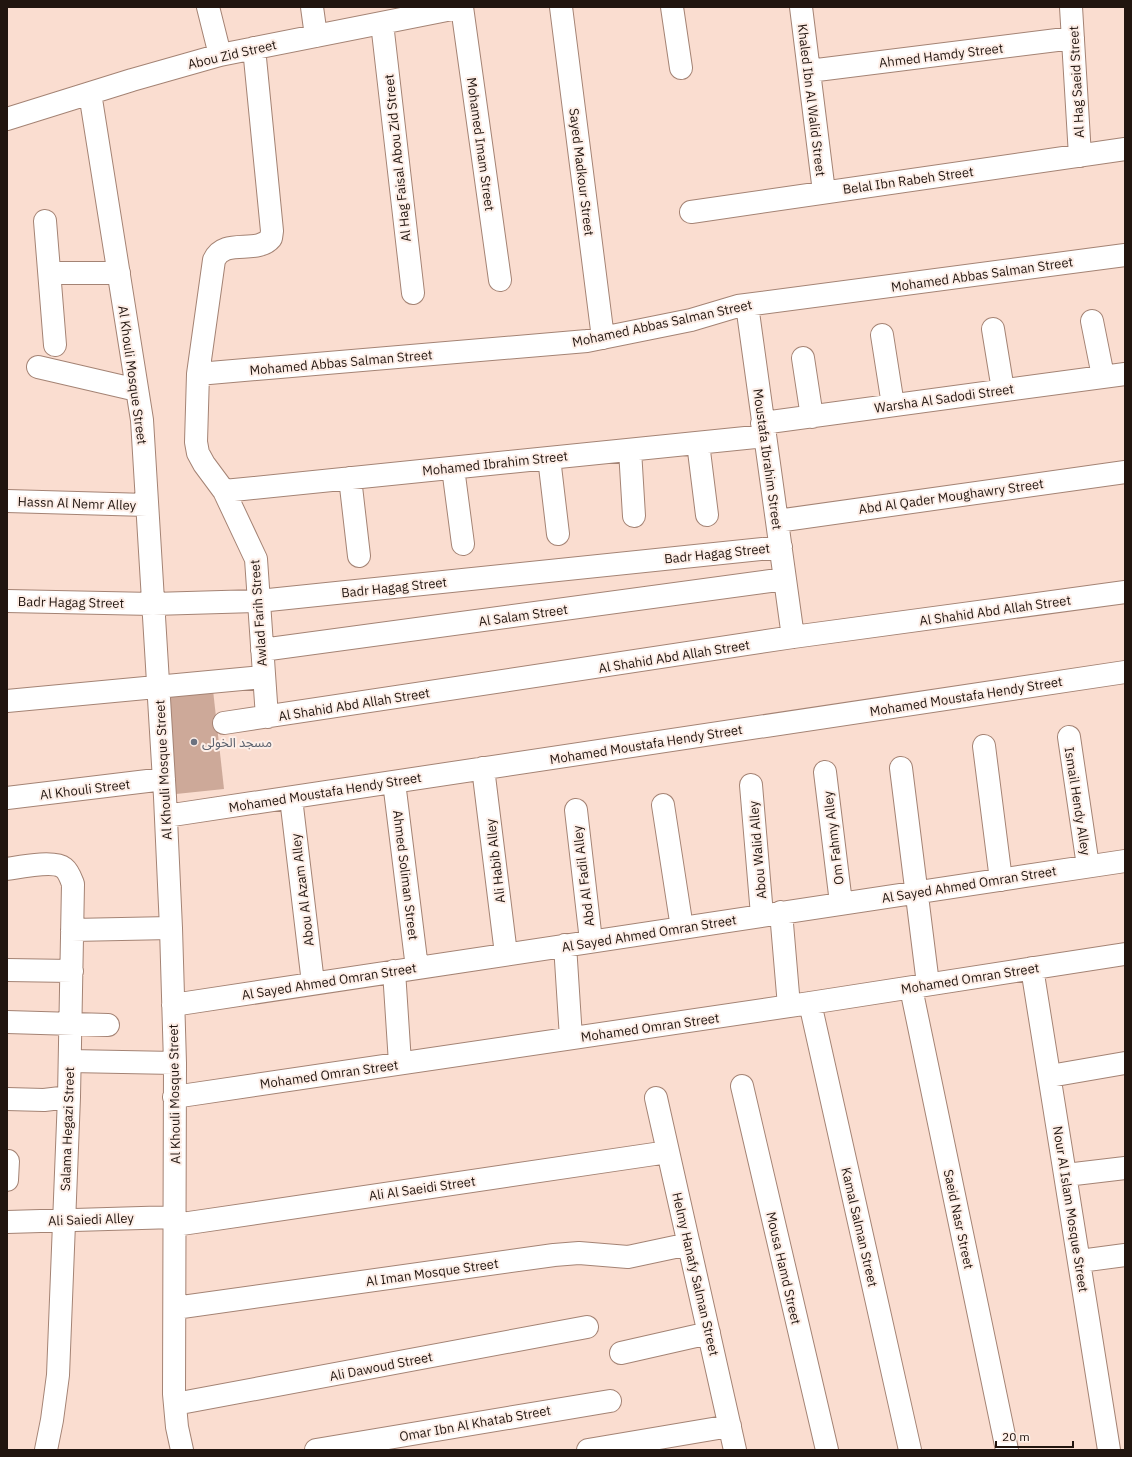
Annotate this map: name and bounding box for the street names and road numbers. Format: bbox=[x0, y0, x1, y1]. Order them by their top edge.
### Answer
street label: Khaled Ibn Al Walid Street bbox=[794, 23, 829, 177]
street label: Al Hag Saeid Street bbox=[1065, 26, 1088, 138]
street label: Abou Zid Street bbox=[186, 36, 278, 73]
street label: Ahmed Hamdy Street bbox=[878, 39, 1004, 72]
street label: Al Hag Faisal Abou Zid Street bbox=[380, 73, 415, 243]
street label: Mohamed Imam Street bbox=[463, 76, 498, 212]
street label: Sayed Madkour Street bbox=[565, 107, 598, 237]
street label: Belal Ibn Rabeh Street bbox=[842, 163, 975, 198]
street label: Mohamed Abbas Salman Street bbox=[890, 253, 1074, 296]
street label: Mohamed Abbas Salman Street bbox=[571, 296, 754, 351]
street label: Al Khouli Mosque Street bbox=[114, 305, 151, 446]
street label: Mohamed Abbas Salman Street bbox=[249, 346, 433, 379]
street label: Warsha Al Sadodi Street bbox=[873, 380, 1015, 417]
street label: Moustafa Ibrahim Street bbox=[749, 387, 786, 531]
street label: Mohamed Ibrahim Street bbox=[421, 447, 569, 480]
street label: Abd Al Qader Moughawry Street bbox=[858, 475, 1045, 518]
street label: Hassn Al Nemr Alley bbox=[17, 493, 137, 514]
street label: Badr Hagag Street bbox=[663, 539, 771, 568]
street label: Awlad Farih Street bbox=[246, 559, 271, 667]
street label: Badr Hagag Street bbox=[340, 573, 448, 602]
street label: Al Shahid Abd Allah Street bbox=[918, 591, 1072, 630]
street label: Badr Hagag Street bbox=[18, 593, 124, 612]
street label: Al Salam Street bbox=[477, 601, 569, 630]
street label: Al Shahid Abd Allah Street bbox=[597, 636, 751, 677]
street label: Mohamed Moustafa Hendy Street bbox=[868, 673, 1064, 720]
street label: Al Shahid Abd Allah Street bbox=[277, 684, 431, 725]
street label: Al Khouli Mosque Street bbox=[151, 700, 176, 840]
street label: Mohamed Moustafa Hendy Street bbox=[548, 721, 744, 768]
street label: Ismail Hendy Alley bbox=[1061, 746, 1095, 857]
street label: Mohamed Moustafa Hendy Street bbox=[227, 769, 423, 816]
street label: Al Khouli Street bbox=[39, 776, 131, 803]
street label: Om Fahmy Alley bbox=[819, 790, 848, 886]
street label: Abou Walid Alley bbox=[745, 800, 770, 900]
street label: Ahmed Soliman Street bbox=[389, 809, 422, 941]
street label: Ali Habib Alley bbox=[482, 817, 509, 904]
street label: Abd Al Fadil Alley bbox=[569, 824, 598, 927]
street label: Abou Al Azam Alley bbox=[287, 832, 318, 947]
street label: Al Sayed Ahmed Omran Street bbox=[881, 862, 1058, 907]
street label: Al Sayed Ahmed Omran Street bbox=[561, 911, 738, 956]
street label: Al Sayed Ahmed Omran Street bbox=[241, 959, 418, 1004]
street label: Mohamed Omran Street bbox=[900, 959, 1040, 998]
street label: Mohamed Omran Street bbox=[580, 1009, 720, 1046]
street label: Al Khouli Mosque Street bbox=[165, 1024, 184, 1164]
street label: Mohamed Omran Street bbox=[259, 1056, 399, 1093]
street label: Salama Hegazi Street bbox=[57, 1067, 78, 1191]
street label: Nour Al Islam Mosque Street bbox=[1049, 1125, 1092, 1293]
street label: Kamal Salman Street bbox=[837, 1166, 882, 1289]
street label: Saeid Nasr Street bbox=[940, 1168, 977, 1270]
street label: Ali Al Saeidi Street bbox=[368, 1173, 476, 1204]
street label: Helmy Hanafy Salman Street bbox=[668, 1191, 723, 1358]
street label: Ali Saiedi Alley bbox=[48, 1209, 135, 1229]
street label: Mousa Hamd Street bbox=[762, 1210, 805, 1326]
street label: Al Iman Mosque Street bbox=[365, 1255, 500, 1290]
street label: Ali Dawoud Street bbox=[328, 1348, 434, 1385]
street label: Omar Ibn Al Khatab Street bbox=[398, 1402, 552, 1445]

